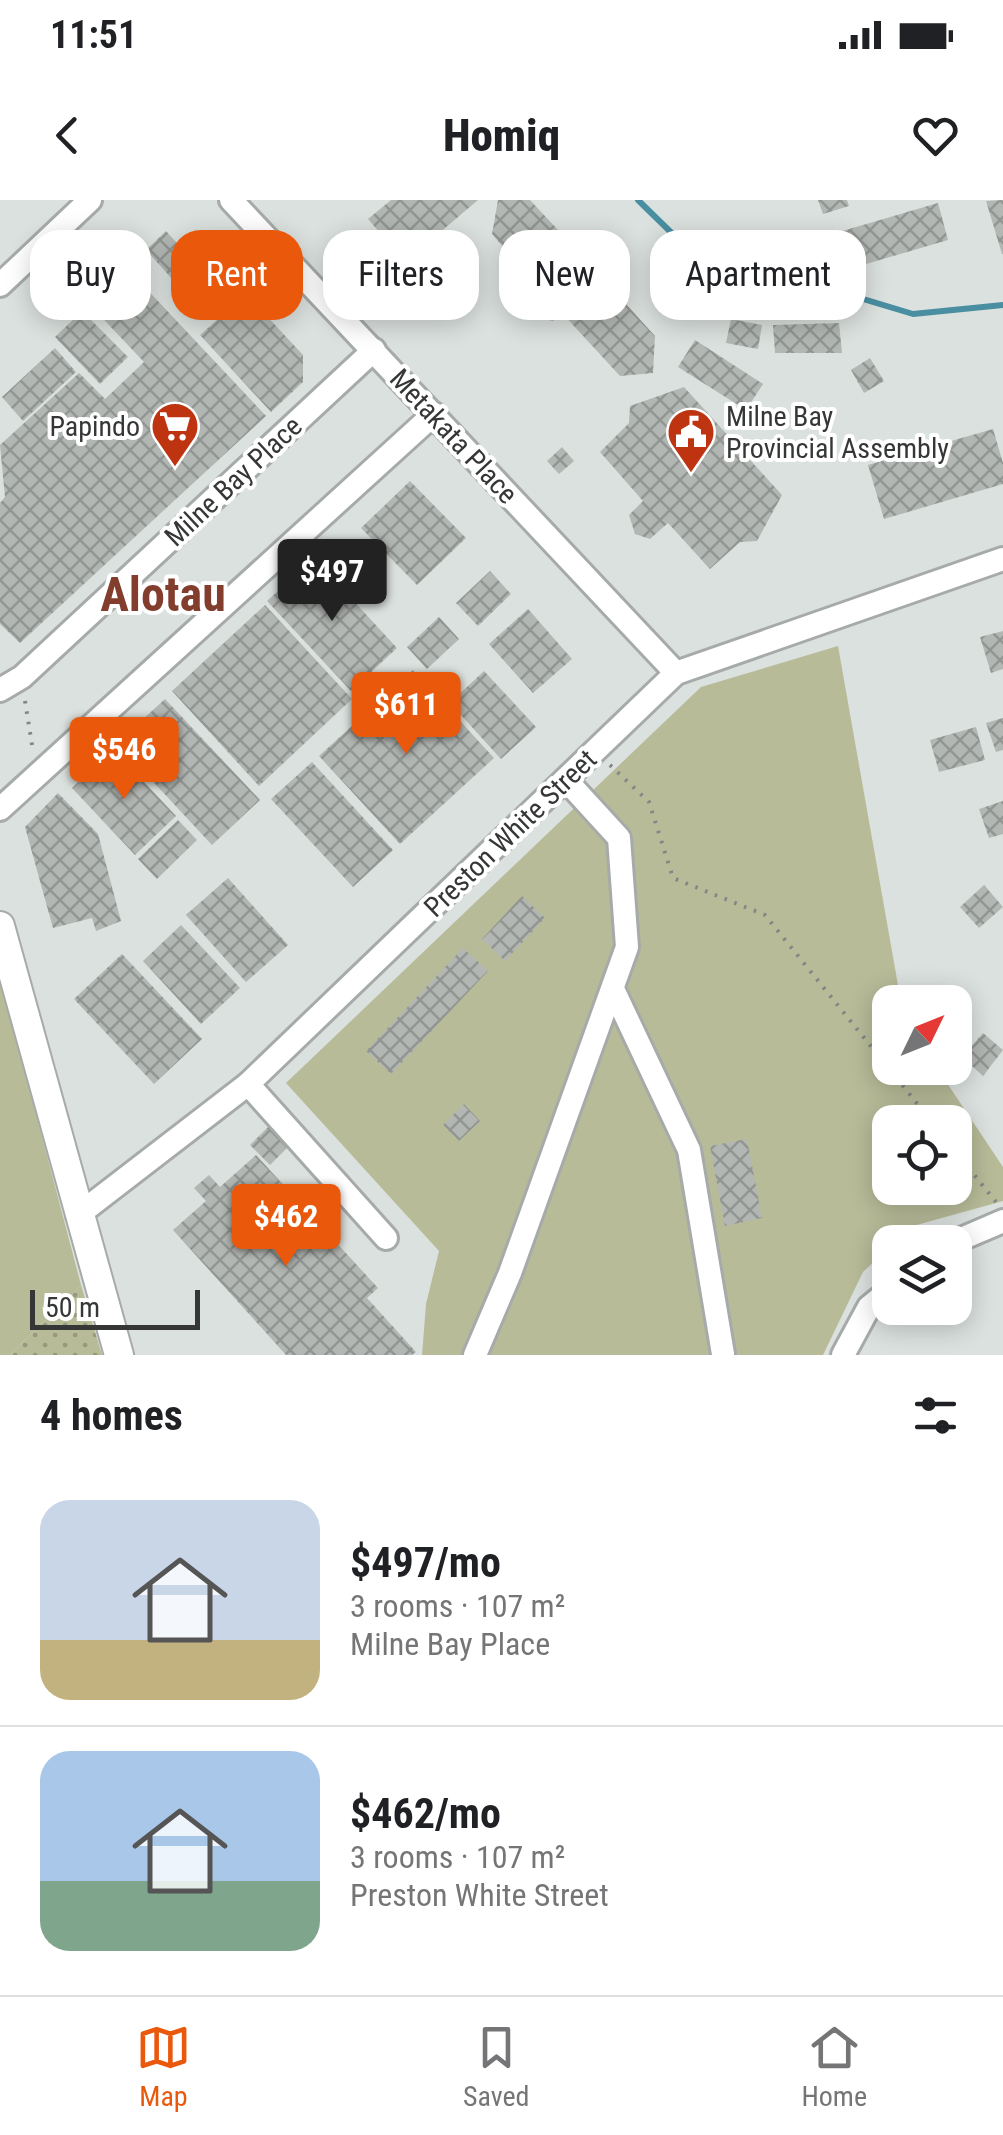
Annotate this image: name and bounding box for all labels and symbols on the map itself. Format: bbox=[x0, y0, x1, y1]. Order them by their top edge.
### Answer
street label: Metakata Place bbox=[383, 362, 524, 510]
supermarket icon: Papindo bbox=[149, 400, 201, 468]
place label: Milne Bay Provincial Assembly bbox=[726, 400, 949, 465]
public building icon: Milne Bay Provincial Assembly bbox=[665, 406, 717, 474]
place label: Papindo bbox=[49, 410, 140, 443]
street label: Milne Bay Place bbox=[158, 410, 309, 553]
pin: $497 bbox=[273, 539, 391, 624]
district label: Alotau bbox=[100, 566, 226, 623]
pin: $611 bbox=[347, 672, 465, 757]
pin: $546 bbox=[65, 717, 183, 802]
street label: Preston White Street bbox=[417, 743, 603, 924]
north arrow bbox=[872, 985, 972, 1085]
pin: $462 bbox=[227, 1184, 345, 1269]
scale bar bbox=[30, 1285, 200, 1330]

